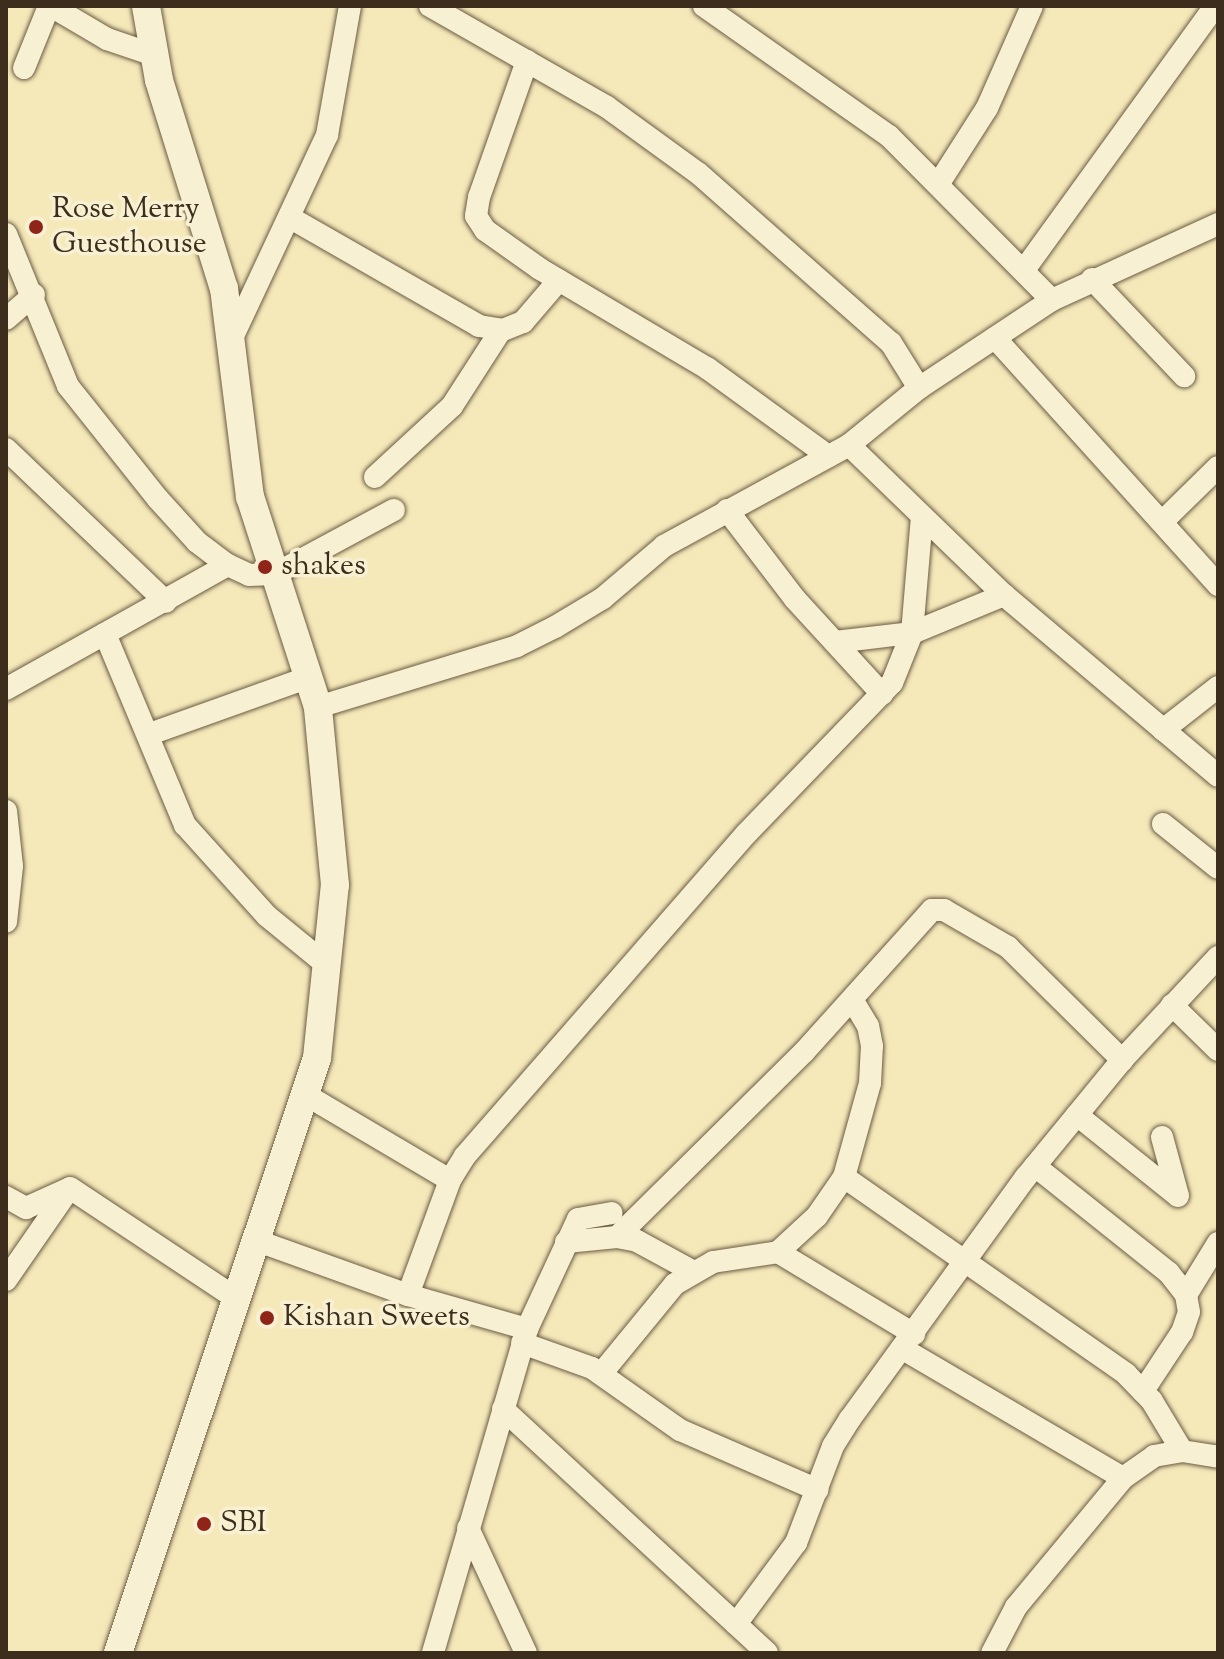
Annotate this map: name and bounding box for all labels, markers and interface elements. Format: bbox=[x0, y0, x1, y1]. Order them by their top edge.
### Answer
place label: Rose Merry Guesthouse bbox=[52, 192, 207, 262]
marker: Rose Merry Guesthouse bbox=[27, 218, 45, 236]
place label: shakes bbox=[281, 549, 366, 585]
marker: shakes bbox=[256, 558, 274, 576]
place label: Kishan Sweets bbox=[283, 1300, 470, 1336]
marker: Kishan Sweets bbox=[258, 1309, 276, 1327]
place label: SBI bbox=[220, 1506, 267, 1542]
marker: SBI bbox=[195, 1515, 213, 1533]

